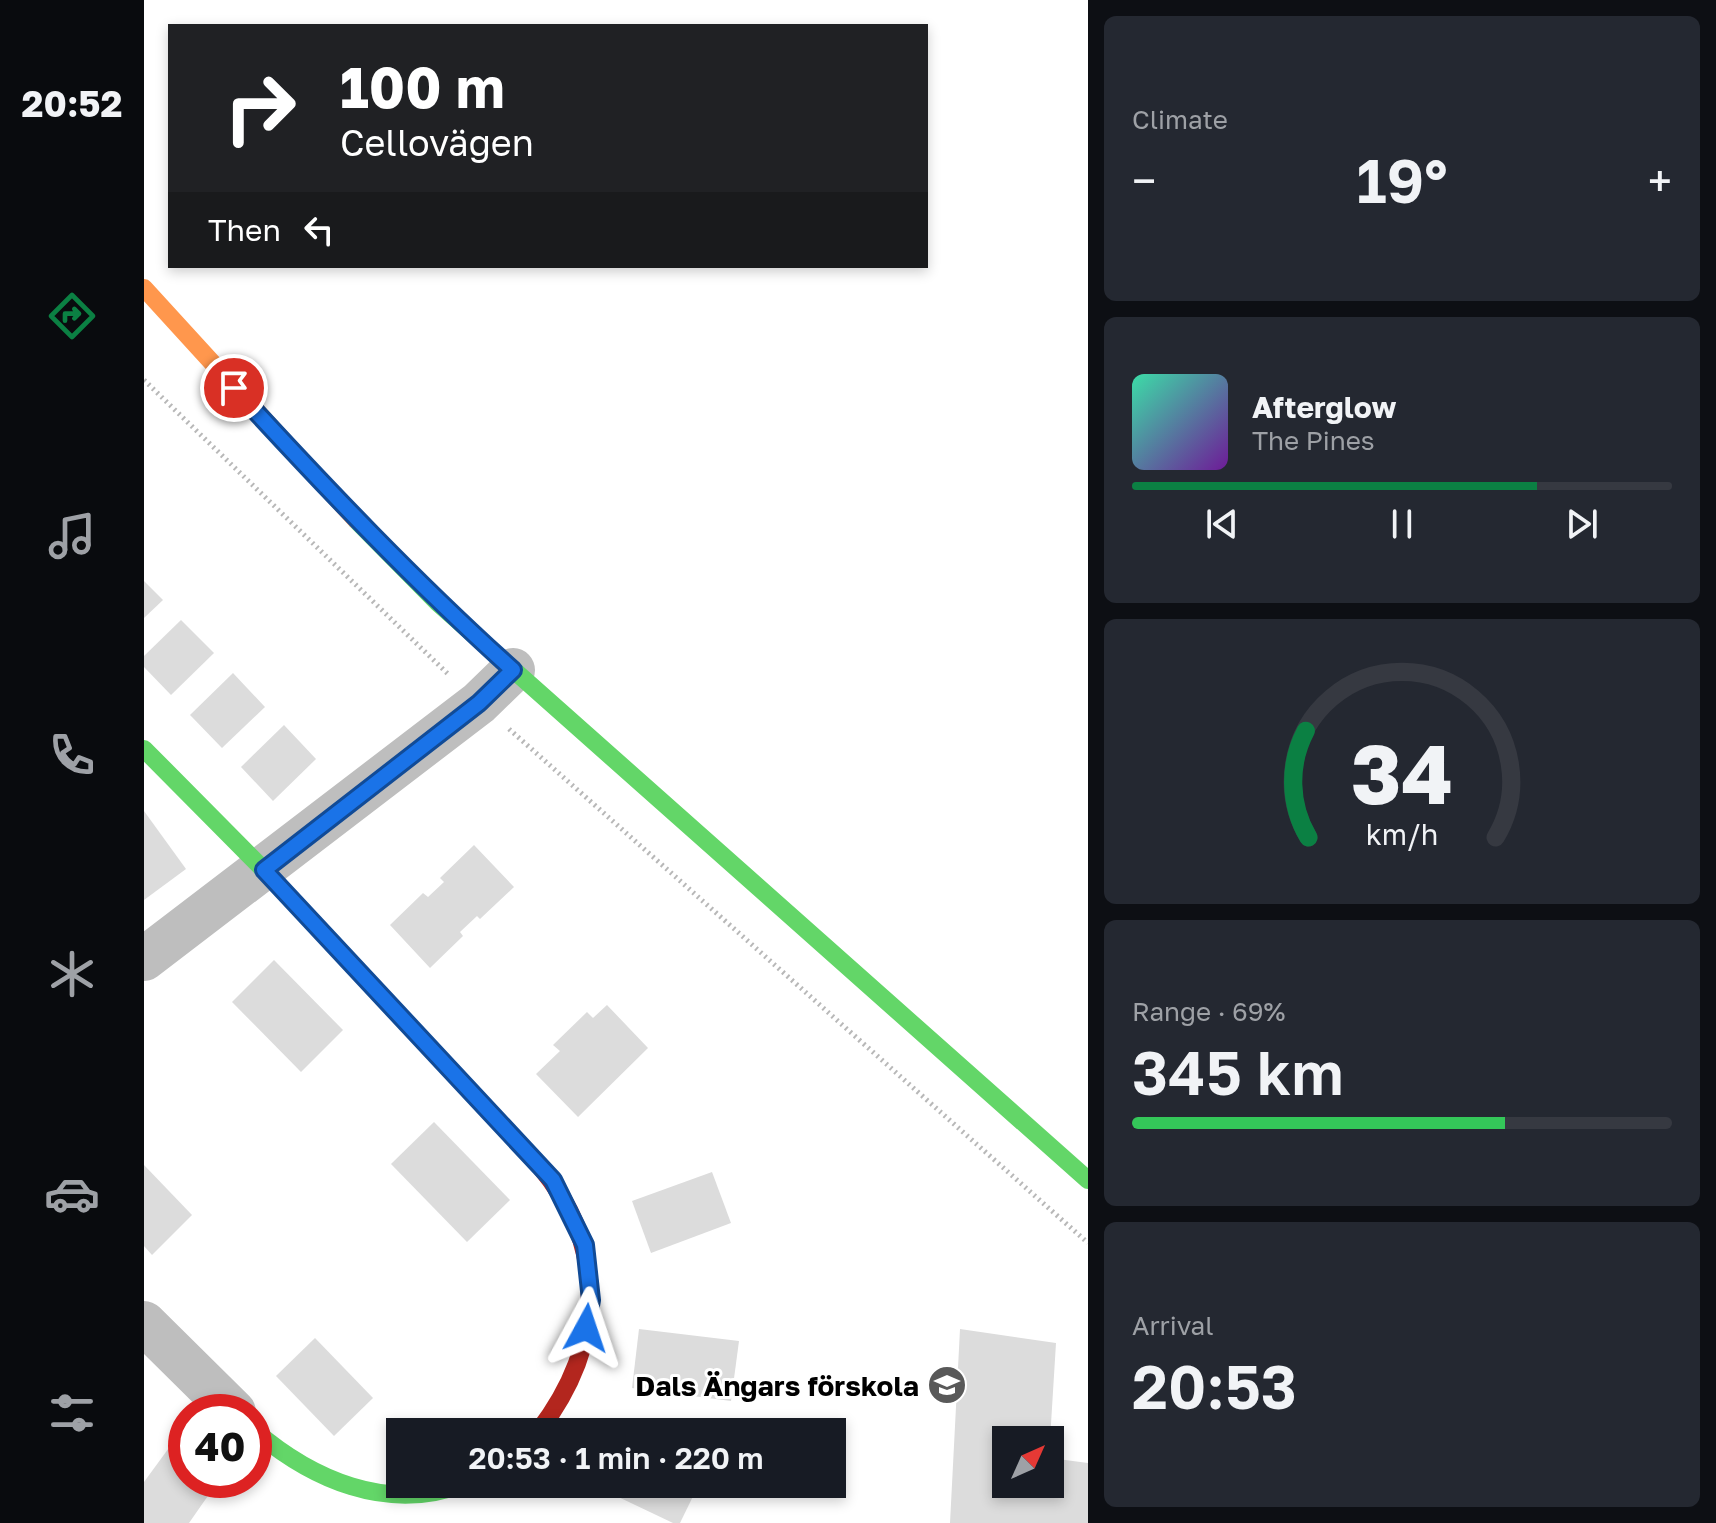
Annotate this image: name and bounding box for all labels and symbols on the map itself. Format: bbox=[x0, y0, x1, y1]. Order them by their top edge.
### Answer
pin bbox=[200, 354, 268, 422]
position arrow bbox=[544, 1286, 628, 1370]
school or university icon: Dals Ängars förskola bbox=[926, 1364, 968, 1406]
place label: Dals Ängars förskola bbox=[635, 1369, 919, 1402]
speed limit sign: 40 bbox=[168, 1394, 272, 1498]
north arrow bbox=[992, 1426, 1064, 1498]

